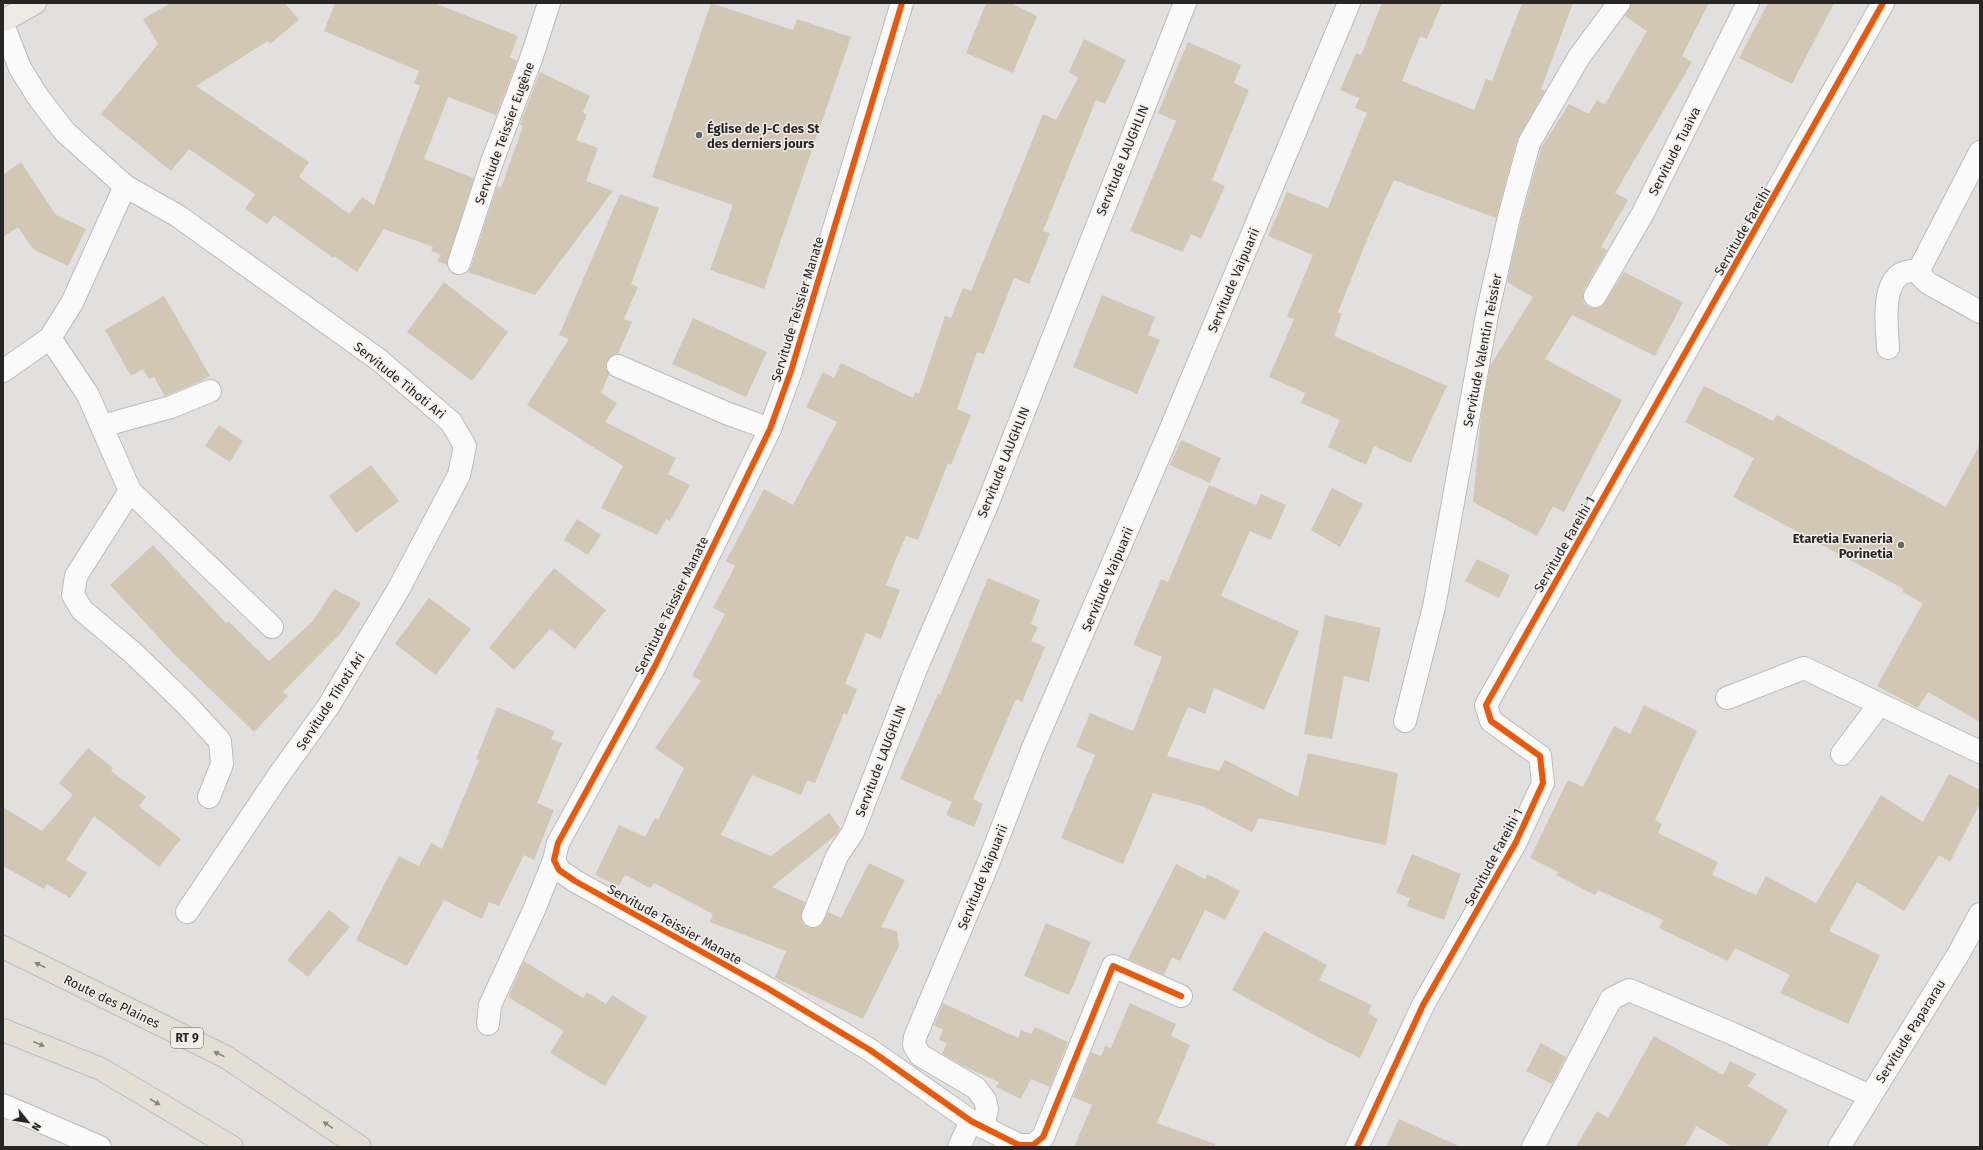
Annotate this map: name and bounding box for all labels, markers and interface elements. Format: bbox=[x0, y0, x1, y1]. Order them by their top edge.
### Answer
street label: Servitude Teissier Eugène bbox=[472, 60, 537, 206]
street label: Servitude LAUGHLIN bbox=[1093, 102, 1152, 218]
street label: Servitude Tuaiva bbox=[1646, 104, 1703, 198]
place label: Église de J-C des St des derniers jours bbox=[707, 120, 821, 151]
marker: Église de J-C des St des derniers jours bbox=[694, 130, 704, 140]
street label: Servitude Fareihi bbox=[1711, 185, 1774, 278]
street label: Servitude Vaipuarii bbox=[1205, 226, 1262, 335]
street label: Servitude Teissier Manate bbox=[768, 235, 827, 384]
street label: Servitude Valentin Teissier bbox=[1460, 272, 1505, 428]
street label: Servitude Tihoti Ari bbox=[351, 339, 448, 422]
street label: Servitude LAUGHLIN bbox=[974, 404, 1033, 520]
street label: Servitude Fareihi 1 bbox=[1531, 494, 1598, 595]
street label: Servitude Vaipuarii bbox=[1079, 525, 1136, 634]
place label: Etaretia Evaneria Porinetia bbox=[1793, 531, 1893, 561]
street label: Servitude Teissier Manate bbox=[632, 534, 711, 676]
marker: Etaretia Evaneria Porinetia bbox=[1896, 540, 1906, 550]
street label: Servitude Tihoti Ari bbox=[293, 650, 368, 753]
street label: Servitude LAUGHLIN bbox=[852, 703, 909, 819]
street label: Servitude Fareihi 1 bbox=[1461, 806, 1525, 909]
street label: Servitude Vaipuarii bbox=[955, 822, 1010, 932]
street label: Servitude Teissier Manate bbox=[605, 881, 745, 968]
one-way arrow bbox=[34, 962, 46, 968]
street label: Route des Plaines bbox=[61, 972, 162, 1031]
street label: Servitude Papararau bbox=[1872, 977, 1948, 1086]
road number: RT 9 bbox=[171, 1028, 203, 1048]
one-way arrow bbox=[34, 1042, 46, 1048]
one-way arrow bbox=[214, 1051, 225, 1057]
one-way arrow bbox=[149, 1098, 161, 1105]
north arrow bbox=[8, 1102, 48, 1142]
text: N bbox=[29, 1120, 44, 1133]
one-way arrow bbox=[322, 1121, 333, 1129]

